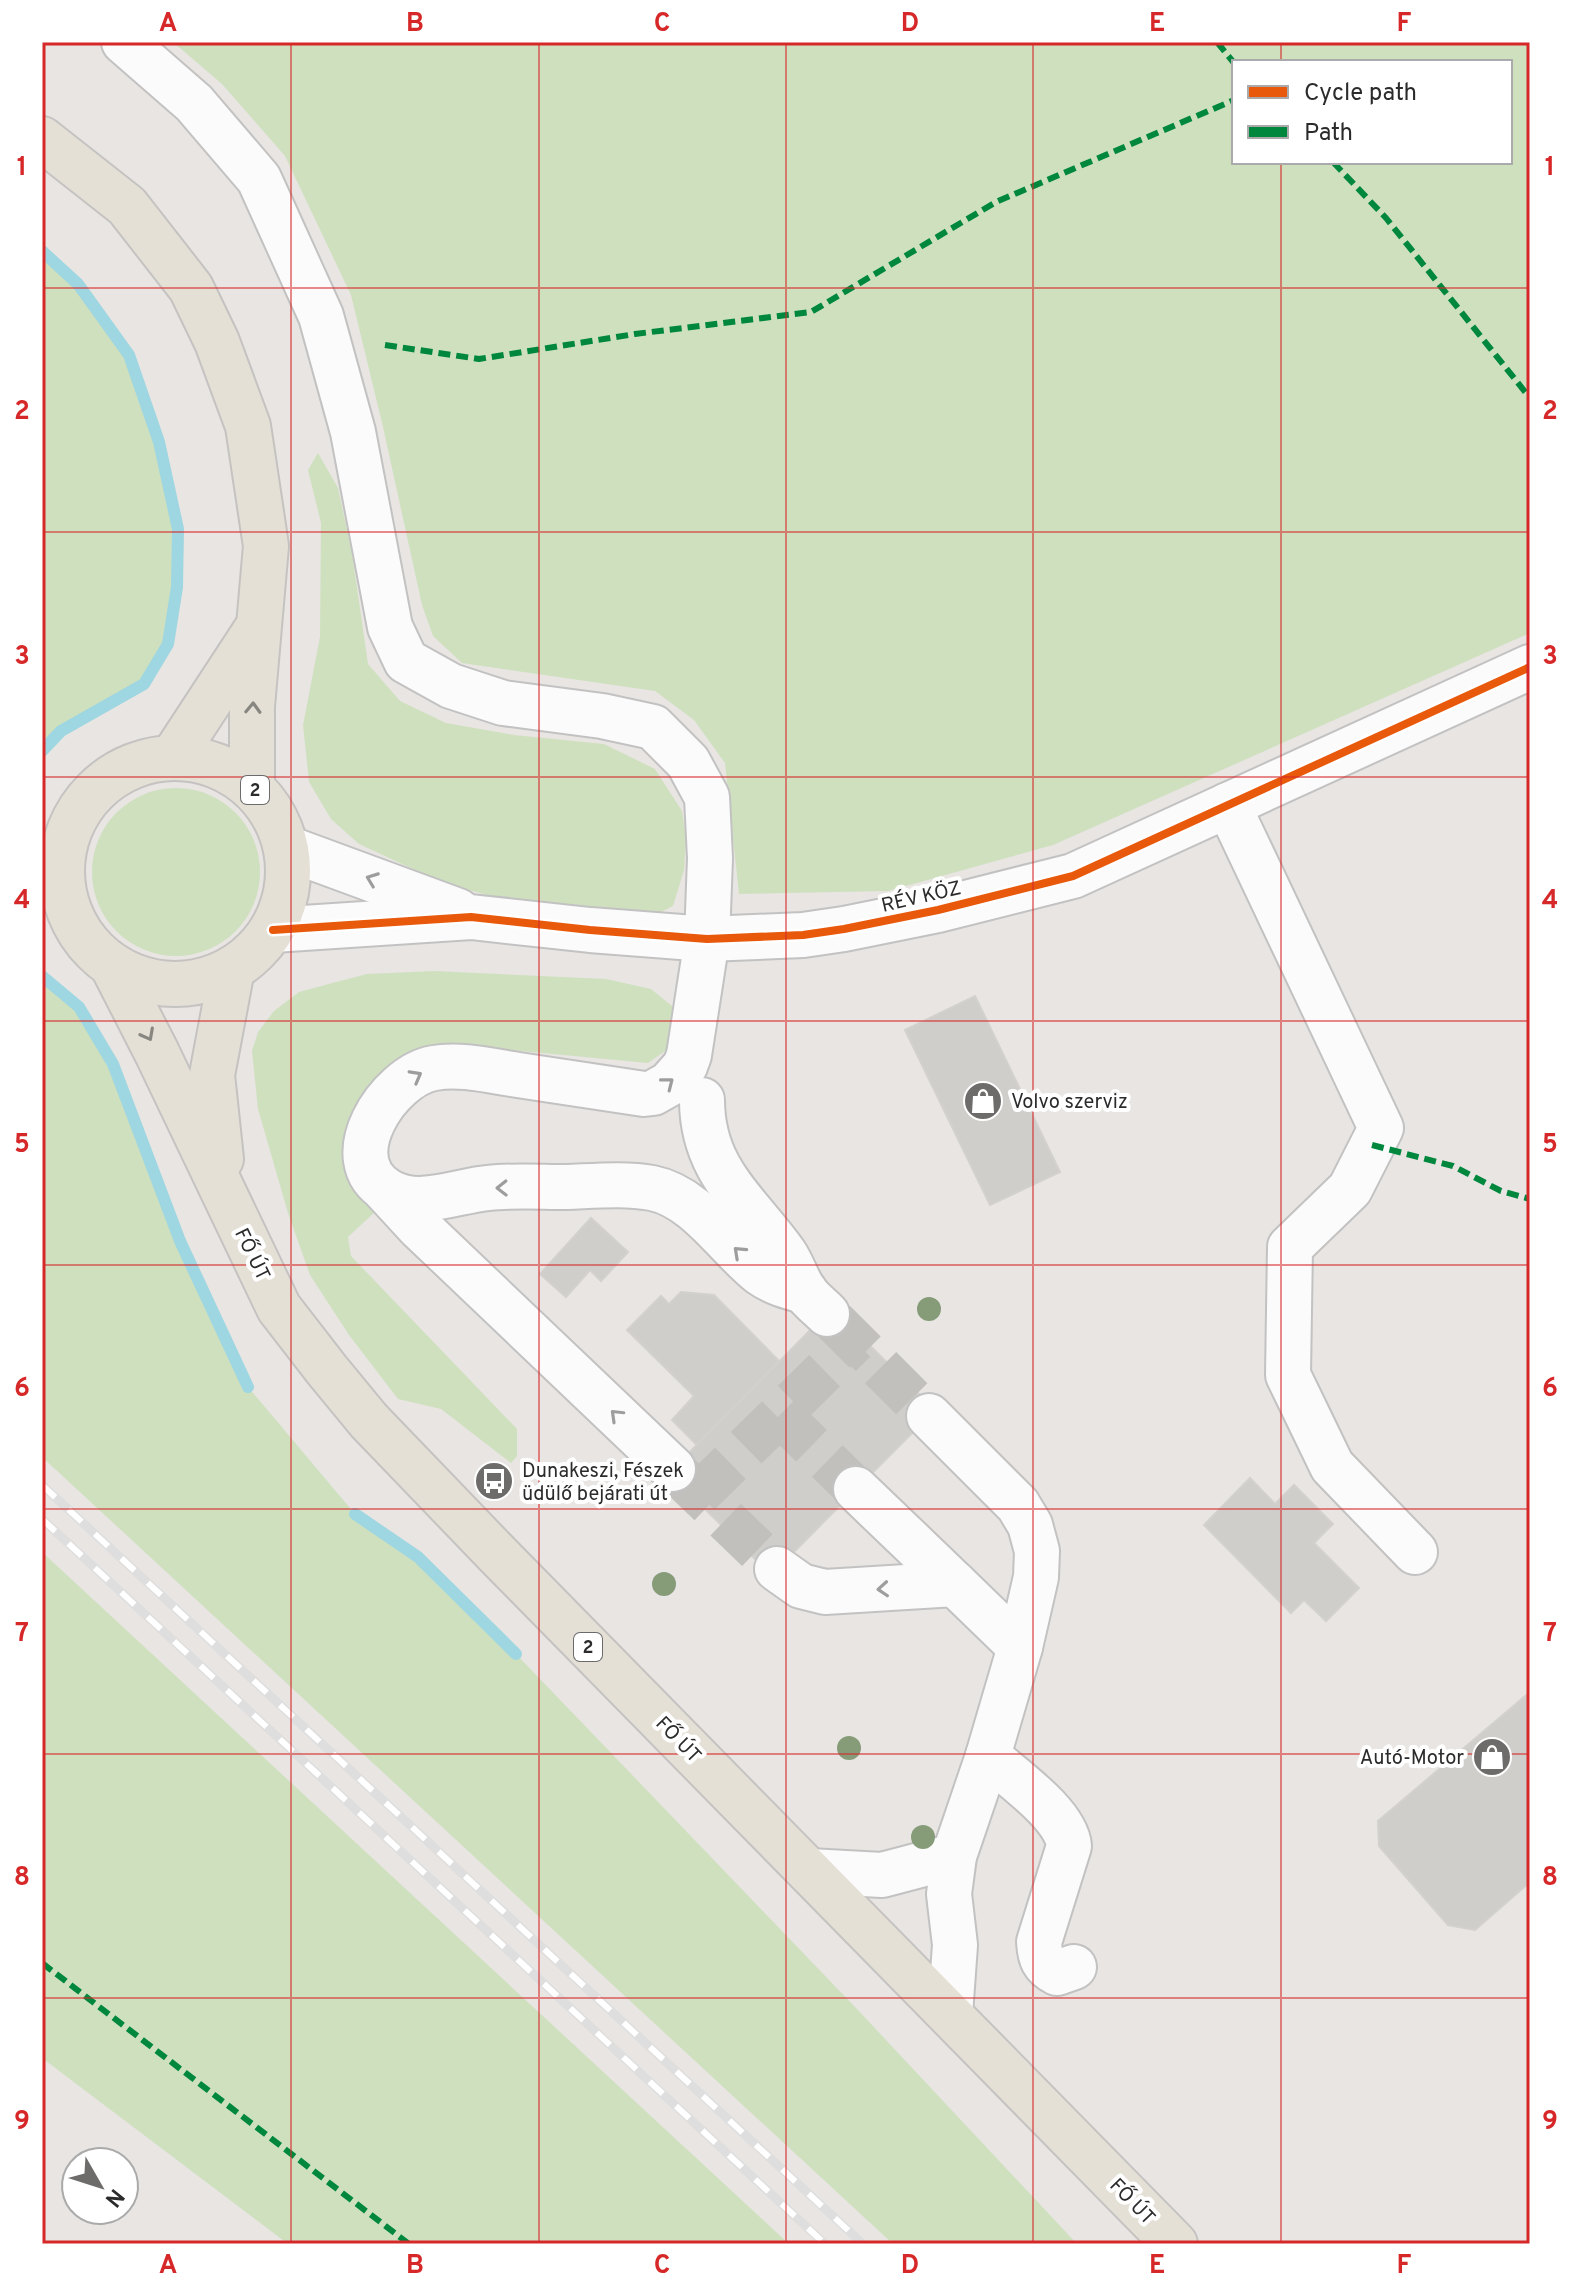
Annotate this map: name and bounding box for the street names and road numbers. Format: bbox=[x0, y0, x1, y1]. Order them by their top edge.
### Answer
road number: 2 bbox=[241, 776, 269, 804]
street label: RÉV KÖZ bbox=[878, 874, 964, 920]
street label: FŐ ÚT bbox=[227, 1223, 277, 1285]
road number: 2 bbox=[574, 1633, 602, 1661]
street label: FŐ ÚT bbox=[649, 1710, 708, 1769]
street label: FŐ ÚT bbox=[1103, 2172, 1162, 2231]

